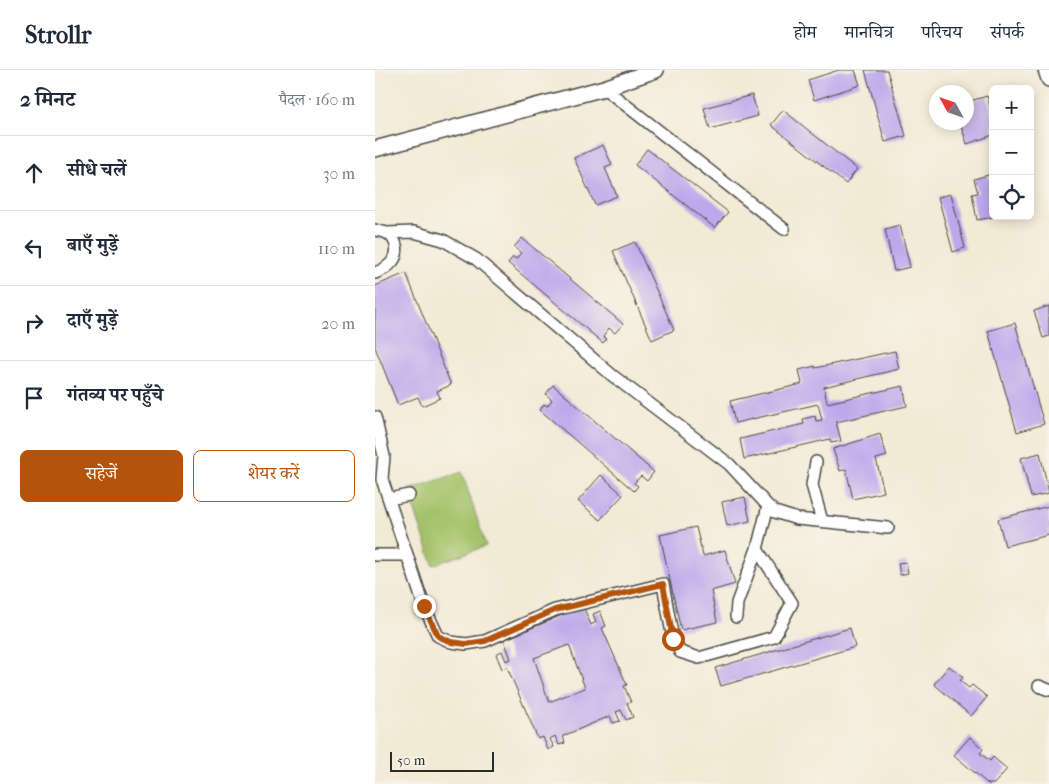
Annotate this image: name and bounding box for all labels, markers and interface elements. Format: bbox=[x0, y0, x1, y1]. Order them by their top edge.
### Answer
text: Strollr bbox=[25, 21, 92, 49]
text: होम bbox=[794, 22, 817, 43]
text: मानचित्र bbox=[845, 22, 893, 43]
text: परिचय bbox=[921, 22, 962, 43]
text: संपर्क bbox=[990, 22, 1024, 43]
north arrow bbox=[929, 85, 974, 130]
map controls bbox=[989, 85, 1034, 220]
button: + bbox=[989, 85, 1034, 130]
text: 2 मिनट bbox=[20, 87, 75, 111]
text: पैदल · 160 m bbox=[279, 90, 355, 109]
button: − bbox=[989, 130, 1034, 175]
icon: ahead bbox=[20, 159, 48, 187]
text: सीधे चलें bbox=[67, 159, 126, 181]
text: 30 m bbox=[323, 164, 355, 183]
button: locate bbox=[989, 175, 1034, 220]
icon: left bbox=[20, 234, 48, 262]
text: बाएँ मुड़ें bbox=[67, 234, 118, 256]
text: 110 m bbox=[318, 239, 355, 258]
icon: right bbox=[20, 309, 48, 337]
text: दाएँ मुड़ें bbox=[67, 309, 118, 331]
text: 20 m bbox=[321, 314, 355, 333]
icon: arrive bbox=[20, 384, 48, 412]
text: गंतव्य पर पहुँचे bbox=[67, 384, 163, 406]
button: सहेजें bbox=[20, 450, 183, 502]
button: शेयर करें bbox=[193, 450, 355, 502]
route end bbox=[413, 595, 436, 618]
route start bbox=[662, 628, 685, 651]
scale bar bbox=[390, 749, 494, 772]
text: 50 m bbox=[397, 752, 425, 769]

